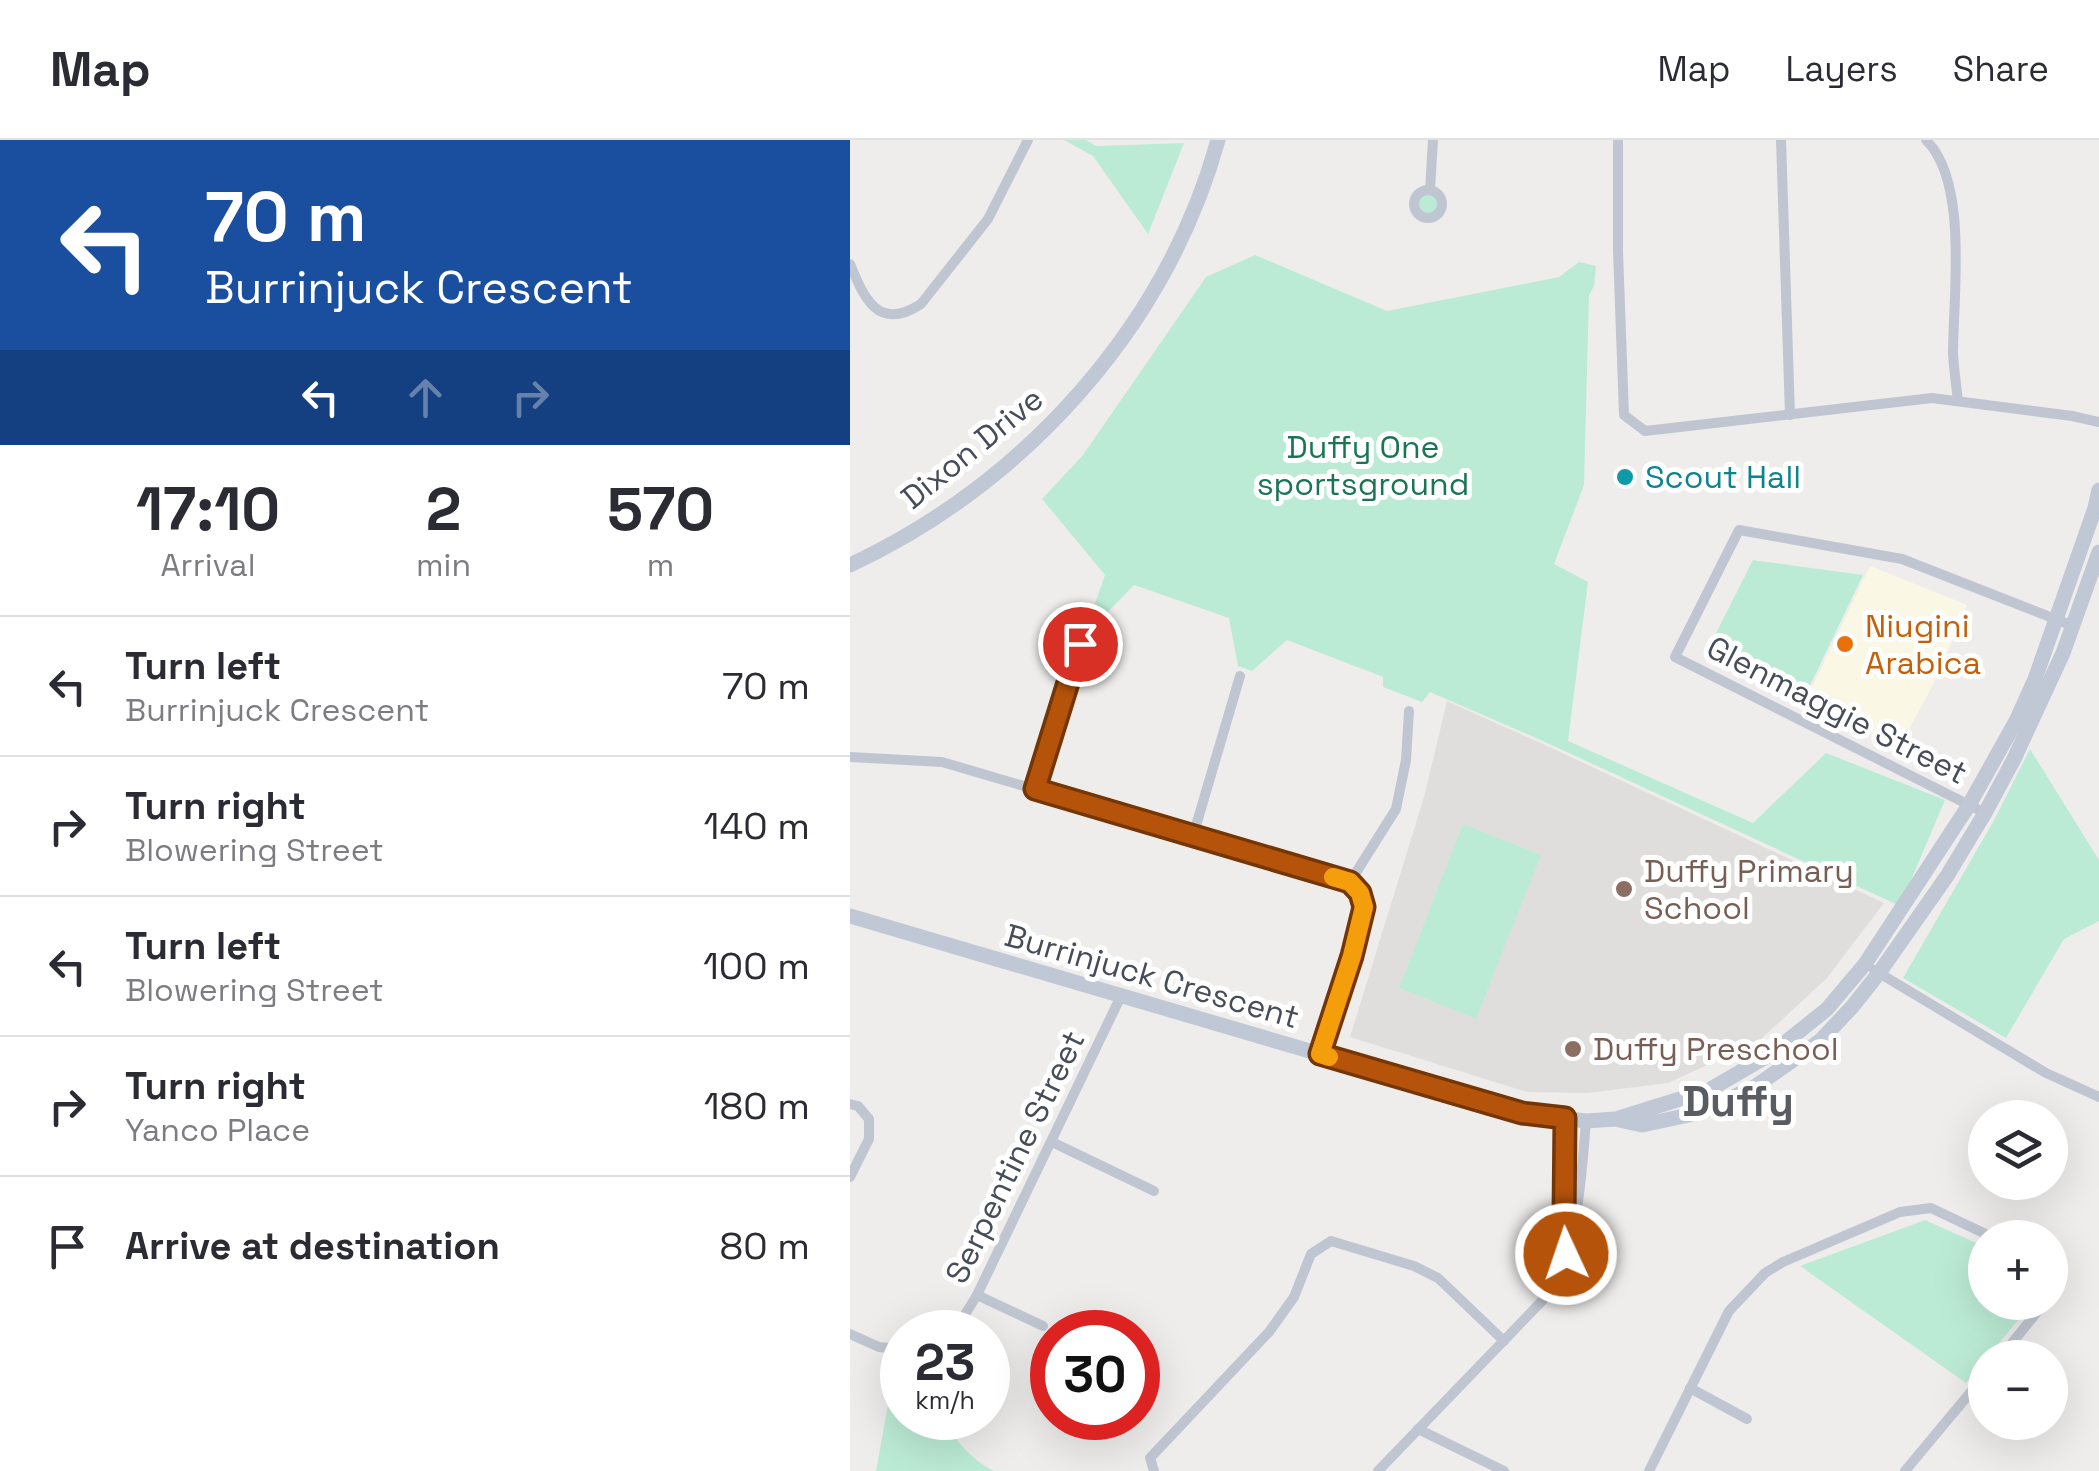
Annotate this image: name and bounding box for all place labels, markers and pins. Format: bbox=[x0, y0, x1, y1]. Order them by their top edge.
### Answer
place label: Scout Hall bbox=[1645, 457, 1801, 497]
marker: Scout Hall bbox=[1614, 466, 1636, 488]
pin bbox=[1038, 602, 1123, 687]
place label: Niugini Arabica bbox=[1865, 606, 1981, 683]
marker: Niugini Arabica bbox=[1834, 633, 1856, 655]
place label: Duffy Primary School bbox=[1644, 851, 1854, 928]
marker: Duffy Primary School bbox=[1613, 878, 1635, 900]
place label: Duffy Preschool bbox=[1593, 1029, 1839, 1069]
marker: Duffy Preschool bbox=[1562, 1038, 1584, 1060]

